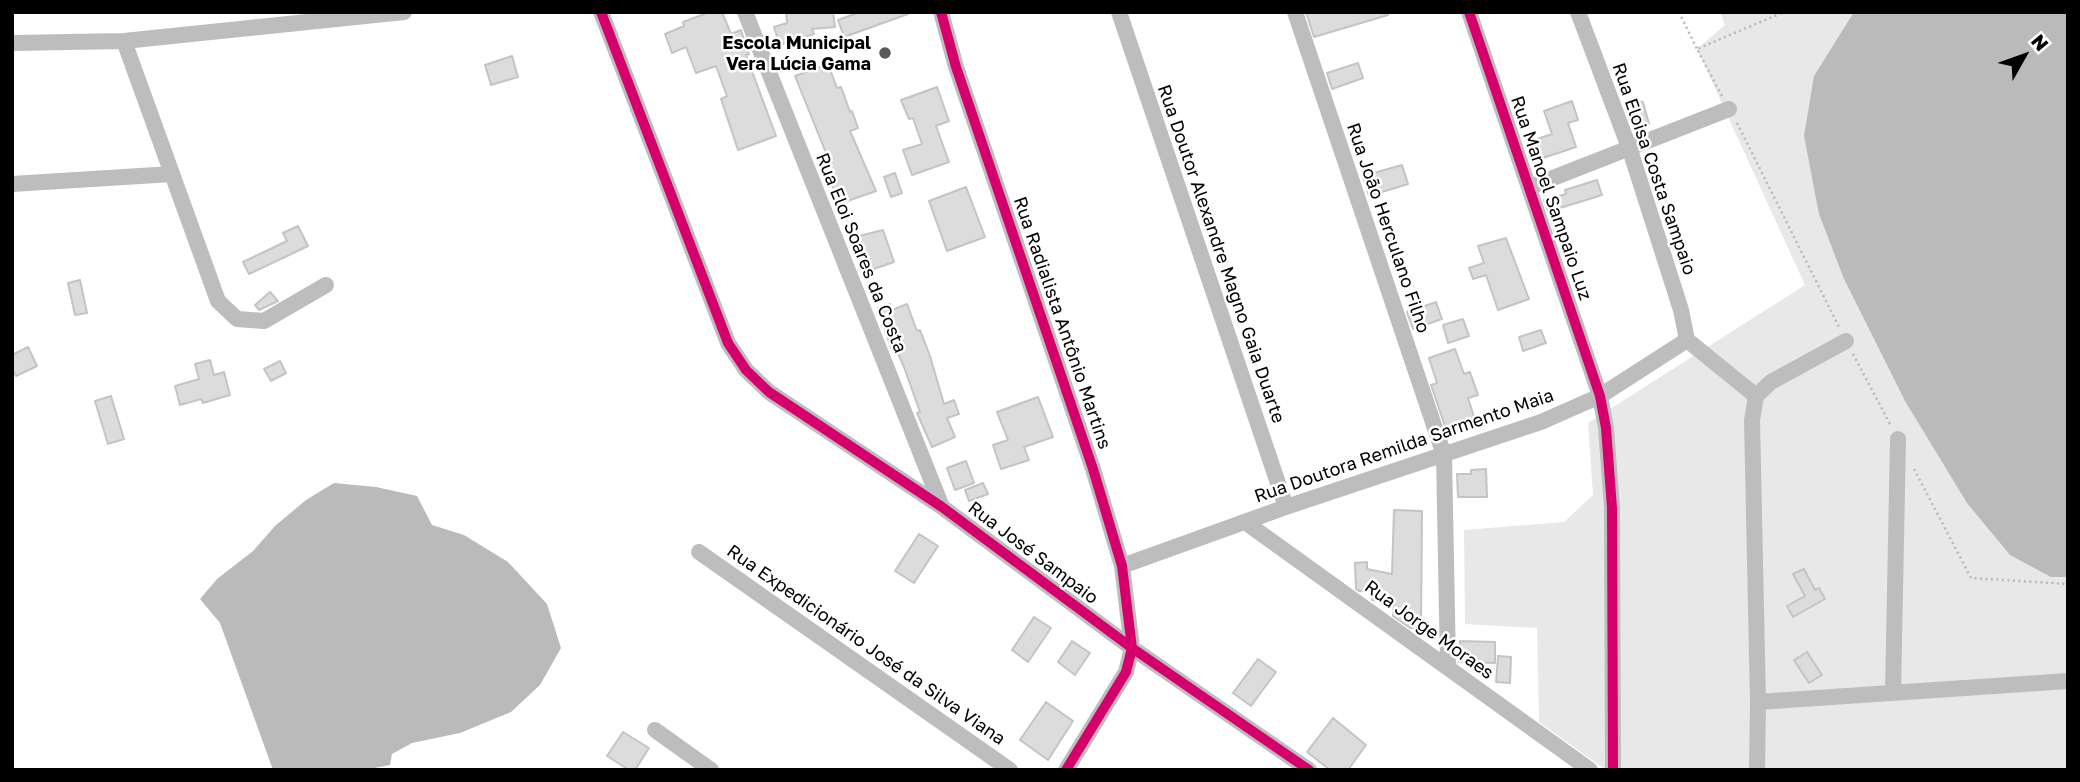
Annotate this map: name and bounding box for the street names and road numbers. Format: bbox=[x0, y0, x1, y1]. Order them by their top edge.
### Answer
street label: Rua Eloisa Costa Sampaio bbox=[1608, 60, 1700, 278]
street label: Rua Doutor Alexandre Magno Gaia Duarte bbox=[1153, 82, 1289, 426]
street label: Rua Manoel Sampaio Luz bbox=[1506, 93, 1596, 303]
street label: Rua João Herculano Filho bbox=[1342, 120, 1434, 336]
street label: Rua Eloi Soares da Costa bbox=[811, 150, 911, 356]
street label: Rua Radialista Antônio Martins bbox=[1009, 194, 1115, 452]
street label: Rua Doutora Remilda Sarmento Maia bbox=[1252, 385, 1556, 507]
street label: Rua José Sampaio bbox=[964, 497, 1102, 609]
street label: Rua Expedicionário José da Silva Viana bbox=[723, 540, 1009, 750]
street label: Rua Jorge Moraes bbox=[1360, 576, 1498, 684]

